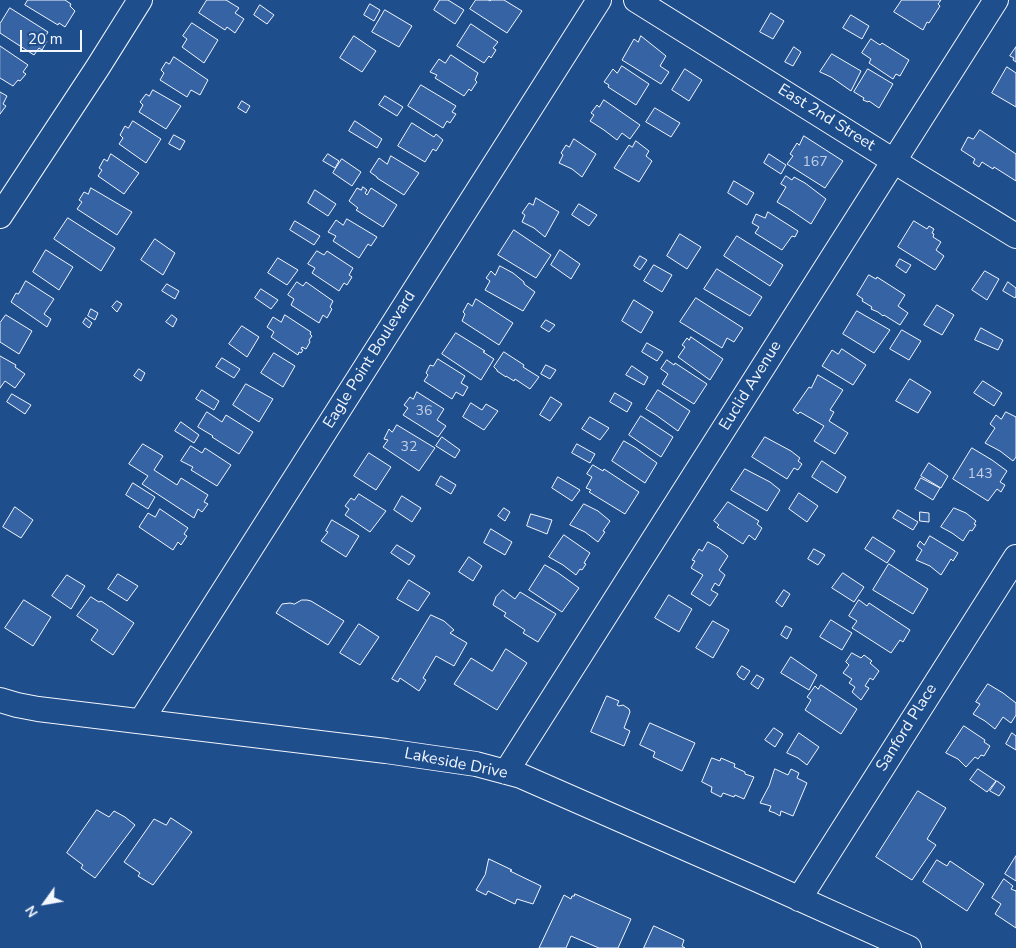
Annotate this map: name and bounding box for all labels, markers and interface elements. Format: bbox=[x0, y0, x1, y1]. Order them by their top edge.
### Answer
scale bar bbox=[22, 20, 85, 52]
text: 20 m bbox=[28, 29, 63, 49]
street label: East 2nd Street bbox=[774, 81, 878, 155]
house number: 167 bbox=[802, 155, 828, 171]
street label: Eagle Point Boulevard bbox=[320, 288, 420, 432]
street label: Euclid Avenue bbox=[716, 338, 786, 434]
house number: 36 bbox=[416, 404, 432, 420]
house number: 32 bbox=[401, 440, 417, 456]
house number: 143 bbox=[967, 467, 993, 483]
street label: Sanford Place bbox=[872, 681, 942, 775]
street label: Lakeside Drive bbox=[403, 745, 509, 783]
north arrow bbox=[20, 878, 70, 928]
text: N bbox=[21, 902, 43, 921]

